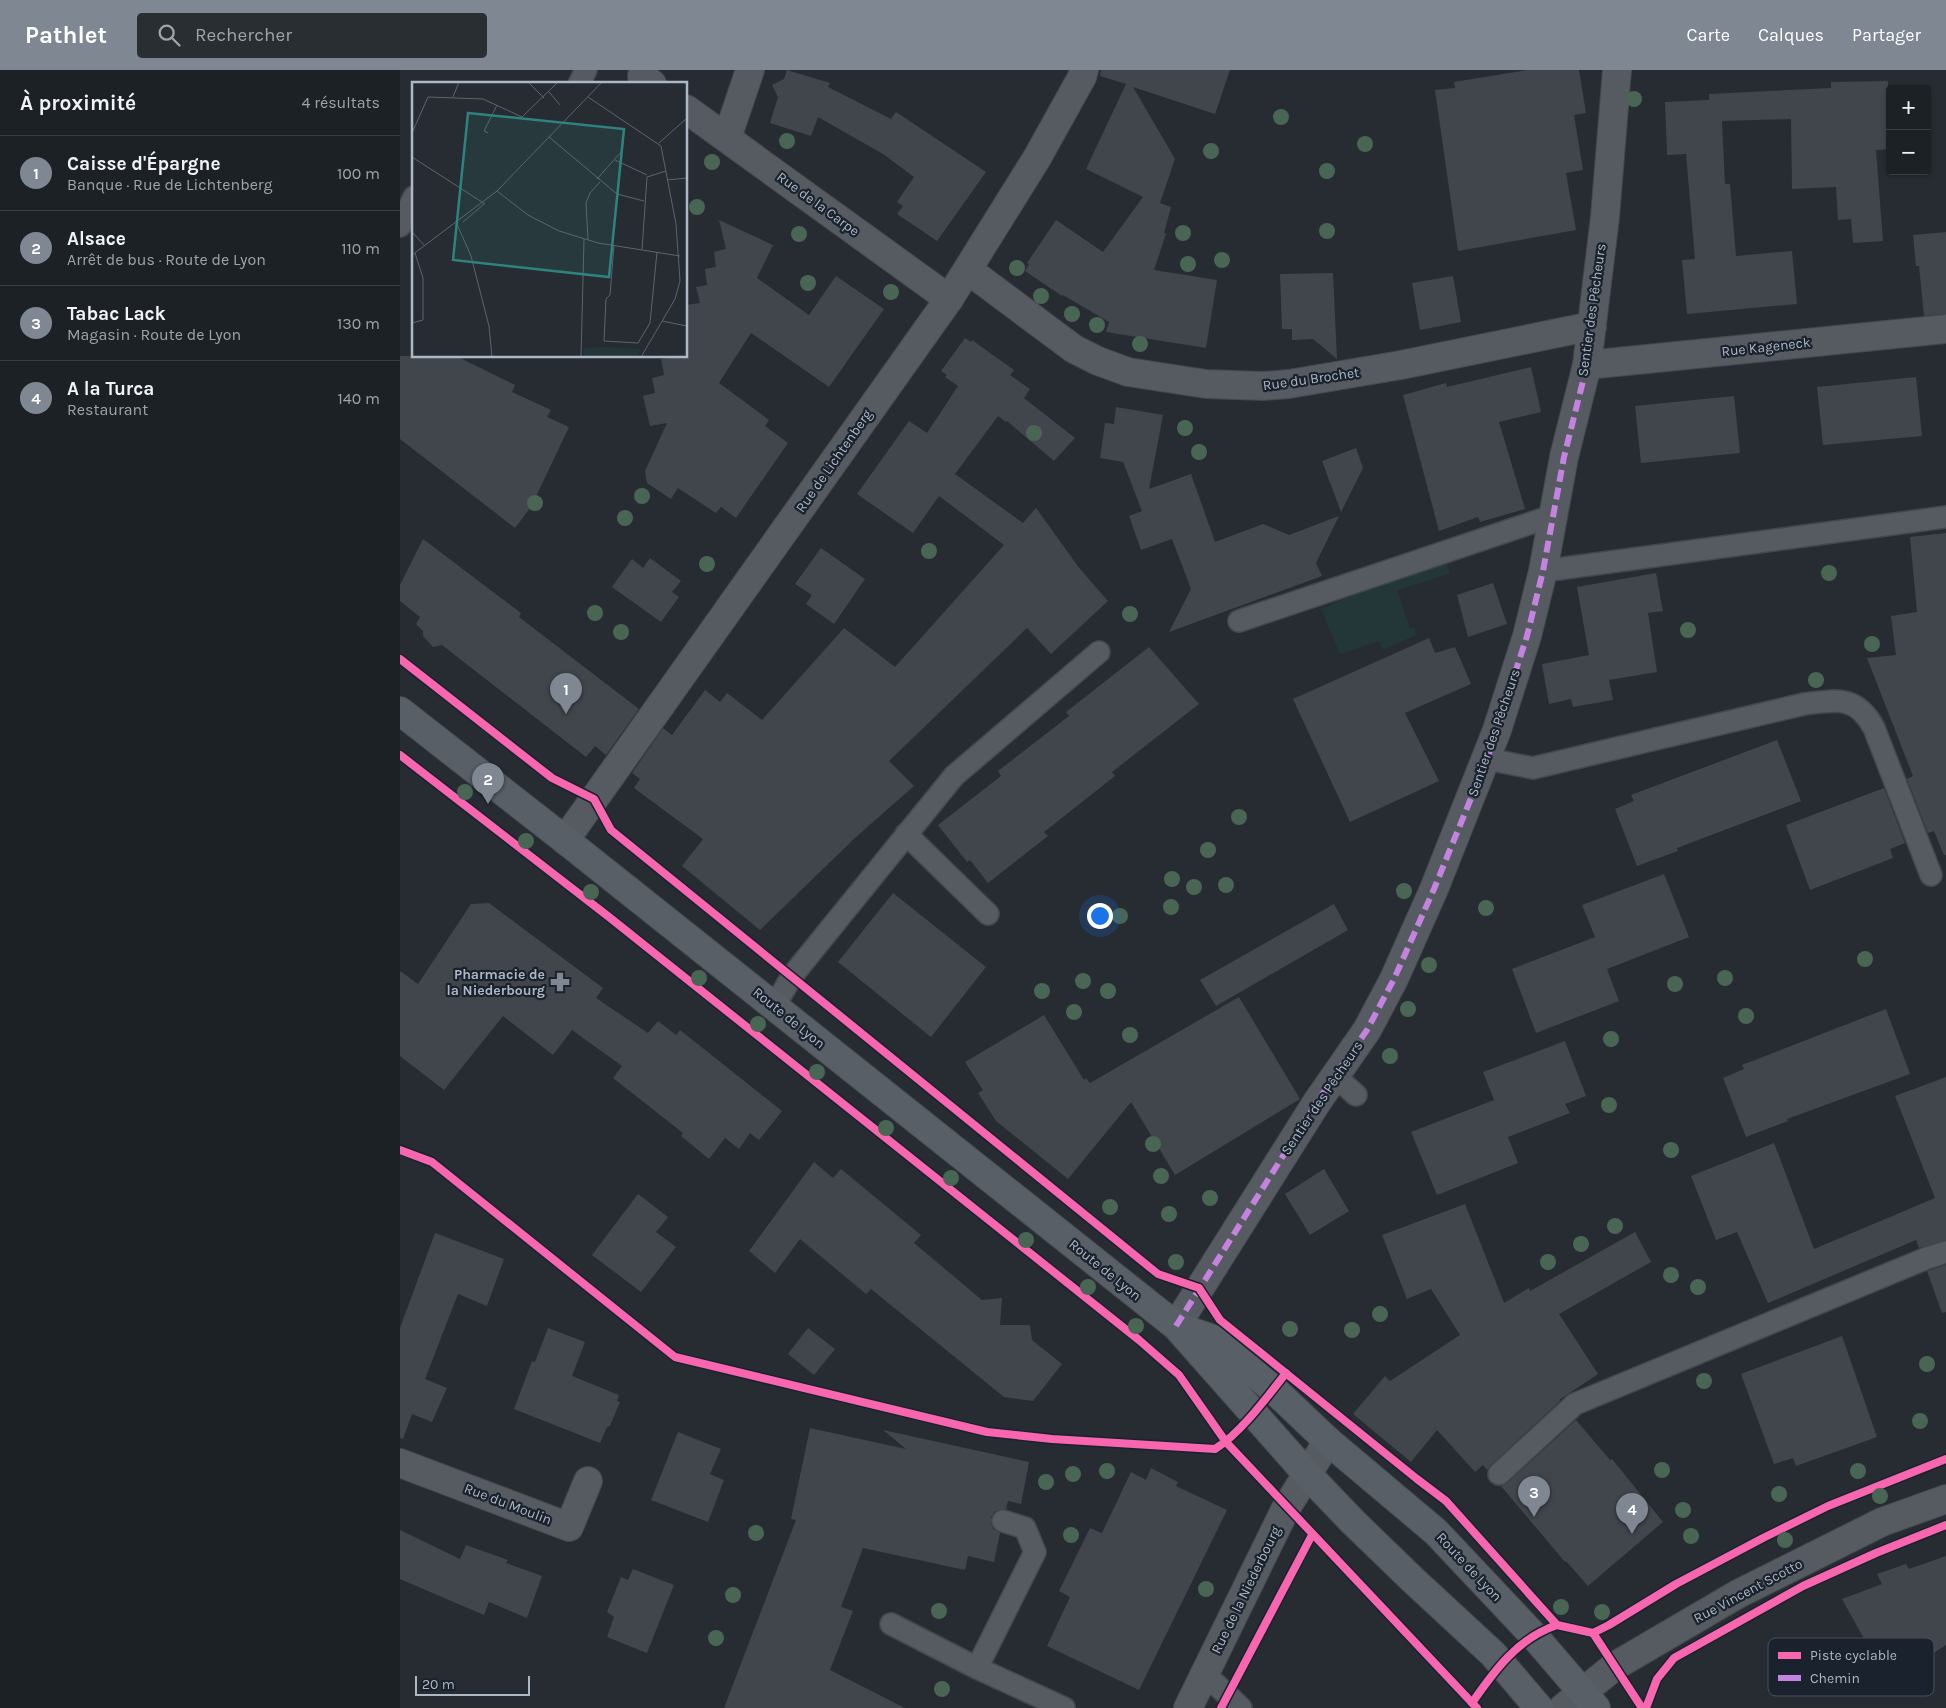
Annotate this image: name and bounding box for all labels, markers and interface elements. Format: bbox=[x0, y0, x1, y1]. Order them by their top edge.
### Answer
search box bbox=[137, 13, 487, 58]
text: Pathlet bbox=[25, 21, 107, 49]
icon: search bbox=[155, 21, 183, 49]
text: Rechercher bbox=[195, 24, 292, 46]
text: Carte bbox=[1686, 24, 1730, 46]
text: Calques bbox=[1758, 24, 1824, 46]
text: Partager bbox=[1852, 24, 1921, 46]
inset map bbox=[412, 82, 688, 358]
map controls bbox=[1886, 85, 1931, 175]
button: + bbox=[1886, 85, 1931, 130]
text: À proximité bbox=[20, 91, 136, 115]
text: 4 résultats bbox=[301, 93, 380, 112]
button: − bbox=[1886, 130, 1931, 175]
text: Caisse d'Épargne bbox=[67, 153, 221, 175]
text: 1 bbox=[33, 164, 39, 183]
text: 100 m bbox=[337, 164, 380, 183]
street label: Rue de la Carpe bbox=[773, 168, 863, 240]
text: Banque · Rue de Lichtenberg bbox=[67, 175, 272, 194]
text: Alsace bbox=[67, 228, 126, 250]
text: 2 bbox=[31, 239, 41, 258]
text: 110 m bbox=[341, 239, 380, 258]
street label: Sentier des Pêcheurs bbox=[1574, 242, 1610, 378]
text: Arrêt de bus · Route de Lyon bbox=[67, 250, 266, 269]
text: Tabac Lack bbox=[67, 303, 166, 325]
text: 3 bbox=[31, 314, 41, 333]
text: 130 m bbox=[337, 314, 380, 333]
text: Magasin · Route de Lyon bbox=[67, 325, 241, 344]
street label: Rue Kageneck bbox=[1721, 334, 1812, 360]
street label: Rue du Brochet bbox=[1262, 364, 1360, 394]
text: A la Turca bbox=[67, 378, 154, 400]
text: 4 bbox=[31, 389, 41, 408]
text: 140 m bbox=[338, 389, 380, 408]
text: Restaurant bbox=[67, 400, 148, 419]
street label: Rue de Lichtenberg bbox=[792, 406, 876, 516]
street label: Sentier des Pêcheurs bbox=[1464, 667, 1524, 799]
pin: 1 bbox=[550, 673, 582, 714]
pin: 2 bbox=[472, 763, 504, 804]
your location bbox=[1087, 903, 1113, 929]
place label: Pharmacie de la Niederbourg bbox=[447, 966, 545, 999]
pharmacy icon: Pharmacie de la Niederbourg bbox=[549, 971, 571, 993]
street label: Route de Lyon bbox=[749, 984, 829, 1052]
street label: Sentier des Pêcheurs bbox=[1277, 1038, 1367, 1158]
street label: Route de Lyon bbox=[1065, 1236, 1145, 1304]
pin: 3 bbox=[1518, 1476, 1550, 1517]
street label: Rue du Moulin bbox=[462, 1480, 554, 1528]
pin: 4 bbox=[1616, 1493, 1648, 1534]
street label: Rue de la Niederbourg bbox=[1208, 1523, 1284, 1657]
street label: Route de Lyon bbox=[1433, 1529, 1505, 1605]
street label: Rue Vincent Scotto bbox=[1691, 1555, 1805, 1627]
legend bbox=[1768, 1638, 1934, 1696]
text: Piste cyclable bbox=[1810, 1647, 1897, 1664]
text: Chemin bbox=[1810, 1670, 1860, 1687]
scale bar bbox=[415, 1673, 530, 1696]
text: 20 m bbox=[422, 1676, 455, 1693]

